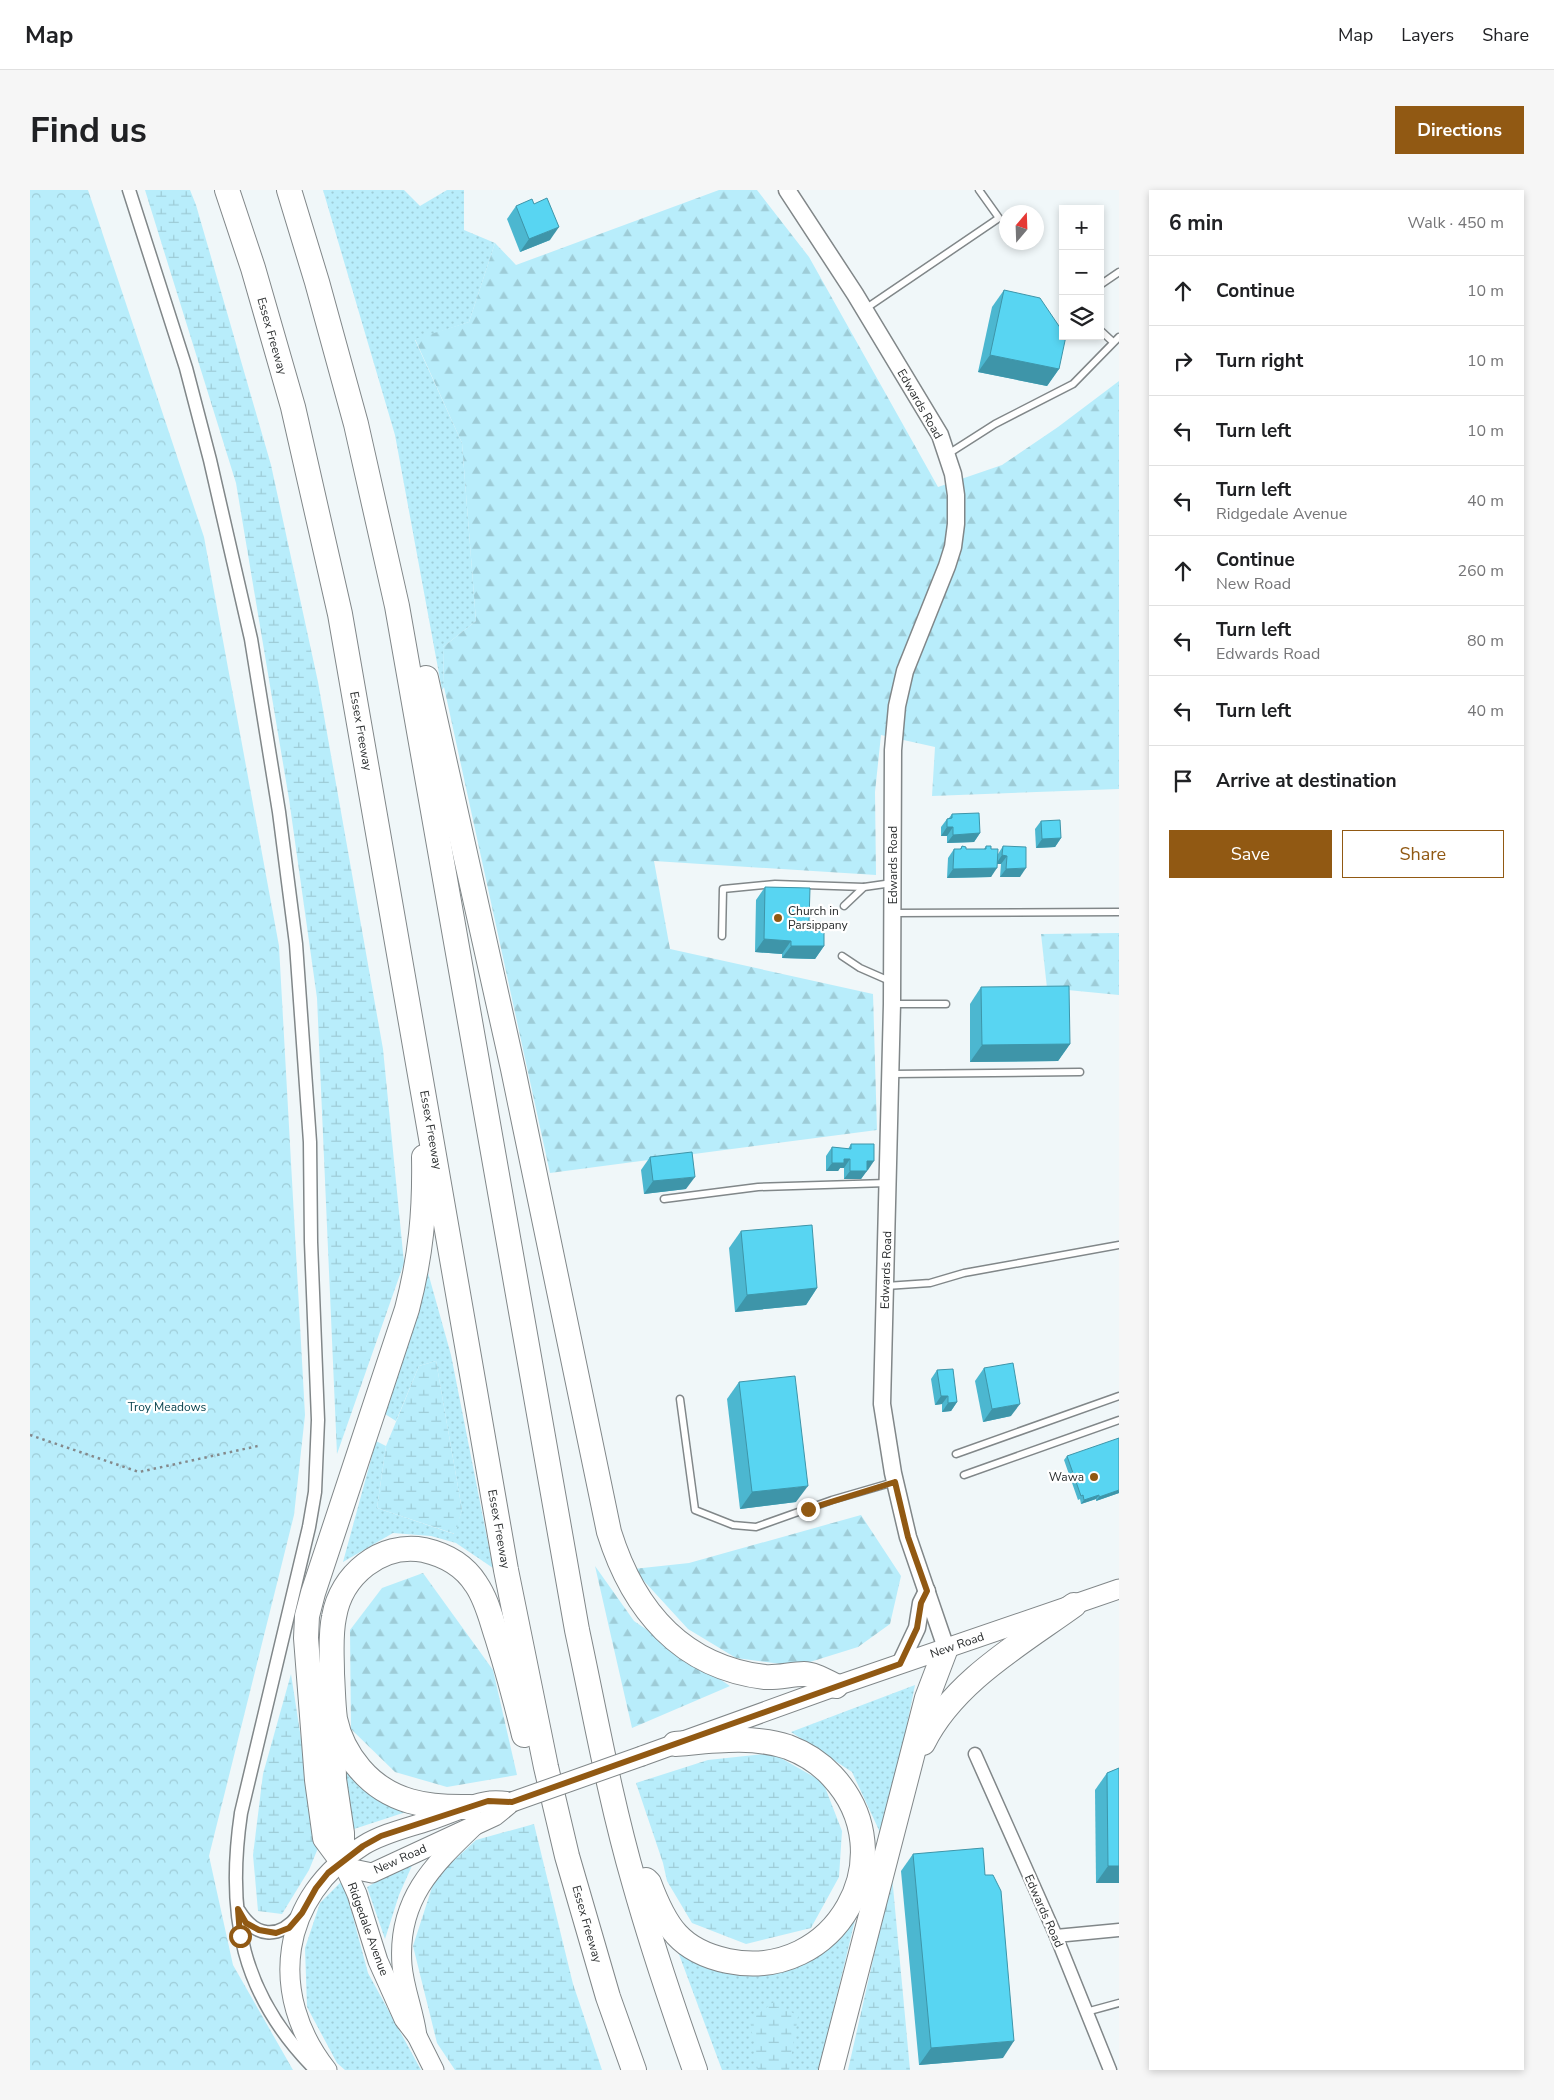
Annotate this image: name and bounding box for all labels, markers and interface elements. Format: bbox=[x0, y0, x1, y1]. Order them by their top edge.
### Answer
text: Map bbox=[25, 19, 73, 51]
text: Map bbox=[1338, 23, 1373, 47]
text: Layers bbox=[1401, 23, 1454, 47]
text: Share bbox=[1482, 23, 1529, 47]
button: Directions bbox=[1395, 106, 1524, 154]
text: Find us bbox=[30, 107, 147, 154]
north arrow bbox=[999, 205, 1044, 250]
map controls bbox=[1059, 205, 1104, 340]
button: + bbox=[1059, 205, 1104, 250]
text: 6 min bbox=[1169, 209, 1223, 237]
text: Walk · 450 m bbox=[1408, 212, 1504, 234]
button: − bbox=[1059, 250, 1104, 295]
icon: ahead bbox=[1169, 277, 1197, 305]
text: Continue bbox=[1216, 278, 1295, 304]
text: 10 m bbox=[1467, 280, 1504, 302]
street label: Essex Freeway bbox=[253, 295, 291, 377]
button: layers bbox=[1059, 295, 1104, 340]
icon: right bbox=[1169, 347, 1197, 375]
text: Turn right bbox=[1216, 348, 1303, 374]
text: 10 m bbox=[1467, 350, 1504, 372]
street label: Edwards Road bbox=[894, 366, 946, 442]
icon: left bbox=[1169, 417, 1197, 445]
text: Turn left bbox=[1216, 418, 1291, 444]
text: 10 m bbox=[1467, 420, 1504, 442]
text: Turn left bbox=[1216, 477, 1291, 503]
icon: left bbox=[1169, 487, 1197, 515]
text: 40 m bbox=[1467, 490, 1504, 512]
text: Ridgedale Avenue bbox=[1216, 503, 1347, 525]
text: Continue bbox=[1216, 547, 1295, 573]
icon: ahead bbox=[1169, 557, 1197, 585]
text: 260 m bbox=[1457, 560, 1504, 582]
text: New Road bbox=[1216, 573, 1291, 595]
text: Turn left bbox=[1216, 617, 1291, 643]
icon: left bbox=[1169, 627, 1197, 655]
text: 80 m bbox=[1467, 630, 1504, 652]
text: Edwards Road bbox=[1216, 643, 1320, 665]
street label: Essex Freeway bbox=[346, 690, 376, 773]
icon: left bbox=[1169, 697, 1197, 725]
text: Turn left bbox=[1216, 698, 1291, 724]
text: 40 m bbox=[1467, 700, 1504, 722]
icon: arrive bbox=[1169, 767, 1197, 795]
text: Arrive at destination bbox=[1216, 768, 1397, 794]
street label: Edwards Road bbox=[885, 826, 901, 904]
button: Save bbox=[1169, 830, 1332, 878]
button: Share bbox=[1342, 830, 1504, 878]
place label: Church in Parsippany bbox=[788, 903, 849, 933]
marker: Church in Parsippany bbox=[772, 912, 784, 924]
street label: Essex Freeway bbox=[416, 1089, 446, 1172]
street label: Edwards Road bbox=[877, 1231, 895, 1309]
park label: Troy Meadows bbox=[128, 1399, 207, 1415]
place label: Wawa bbox=[1049, 1469, 1084, 1485]
marker: Wawa bbox=[1088, 1471, 1100, 1483]
street label: Essex Freeway bbox=[484, 1488, 514, 1571]
route end bbox=[797, 1498, 820, 1521]
street label: New Road bbox=[928, 1628, 986, 1662]
street label: New Road bbox=[371, 1840, 429, 1878]
street label: Edwards Road bbox=[1021, 1872, 1067, 1950]
street label: Ridgedale Avenue bbox=[344, 1880, 392, 1978]
street label: Essex Freeway bbox=[568, 1883, 606, 1965]
route start bbox=[229, 1925, 252, 1948]

